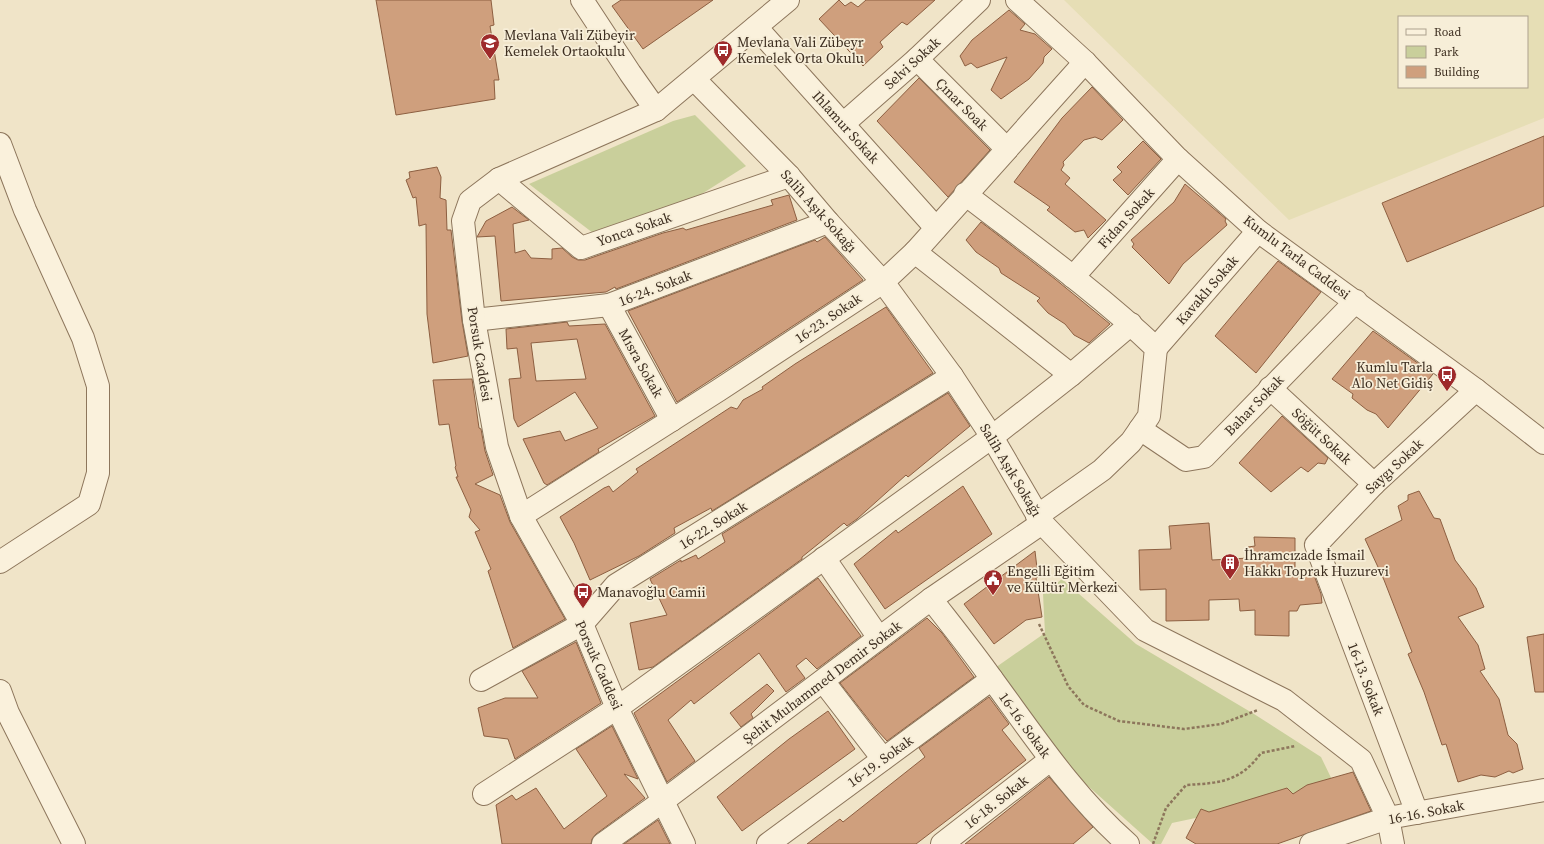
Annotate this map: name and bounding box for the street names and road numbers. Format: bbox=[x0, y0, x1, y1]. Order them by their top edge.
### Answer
street label: Selvi Sokak bbox=[879, 32, 945, 94]
street label: Çınar Soak bbox=[931, 73, 993, 135]
street label: Ihlamur Sokak bbox=[808, 86, 884, 168]
street label: Salih Aşık Sokağı bbox=[776, 165, 862, 257]
street label: Fidan Sokak bbox=[1093, 183, 1159, 253]
street label: Yonca Sokak bbox=[594, 207, 675, 251]
street label: Kumlu Tarla Caddesi bbox=[1239, 210, 1355, 304]
street label: Kavaklı Sokak bbox=[1171, 251, 1243, 329]
street label: 16-24. Sokak bbox=[615, 265, 695, 311]
street label: 16-23. Sokak bbox=[790, 288, 866, 348]
street label: Porsuk Caddesi bbox=[463, 305, 497, 403]
street label: Mısra Sokak bbox=[614, 325, 668, 401]
street label: Bahar Sokak bbox=[1220, 370, 1288, 440]
street label: Söğüt Sokak bbox=[1288, 403, 1357, 469]
street label: Salih Aşık Sokağı bbox=[975, 420, 1047, 520]
street label: Saygı Sokak bbox=[1361, 434, 1428, 498]
street label: 16-22. Sokak bbox=[675, 496, 751, 554]
street label: Şehit Muhammed Demir Sokak bbox=[738, 615, 906, 748]
street label: Porsuk Caddesi bbox=[570, 617, 628, 713]
street label: 16-13. Sokak bbox=[1343, 639, 1389, 719]
street label: 16-16. Sokak bbox=[994, 688, 1056, 762]
street label: 16-19. Sokak bbox=[843, 730, 917, 792]
street label: 16-18. Sokak bbox=[960, 770, 1033, 834]
street label: 16-16. Sokak bbox=[1386, 795, 1466, 829]

